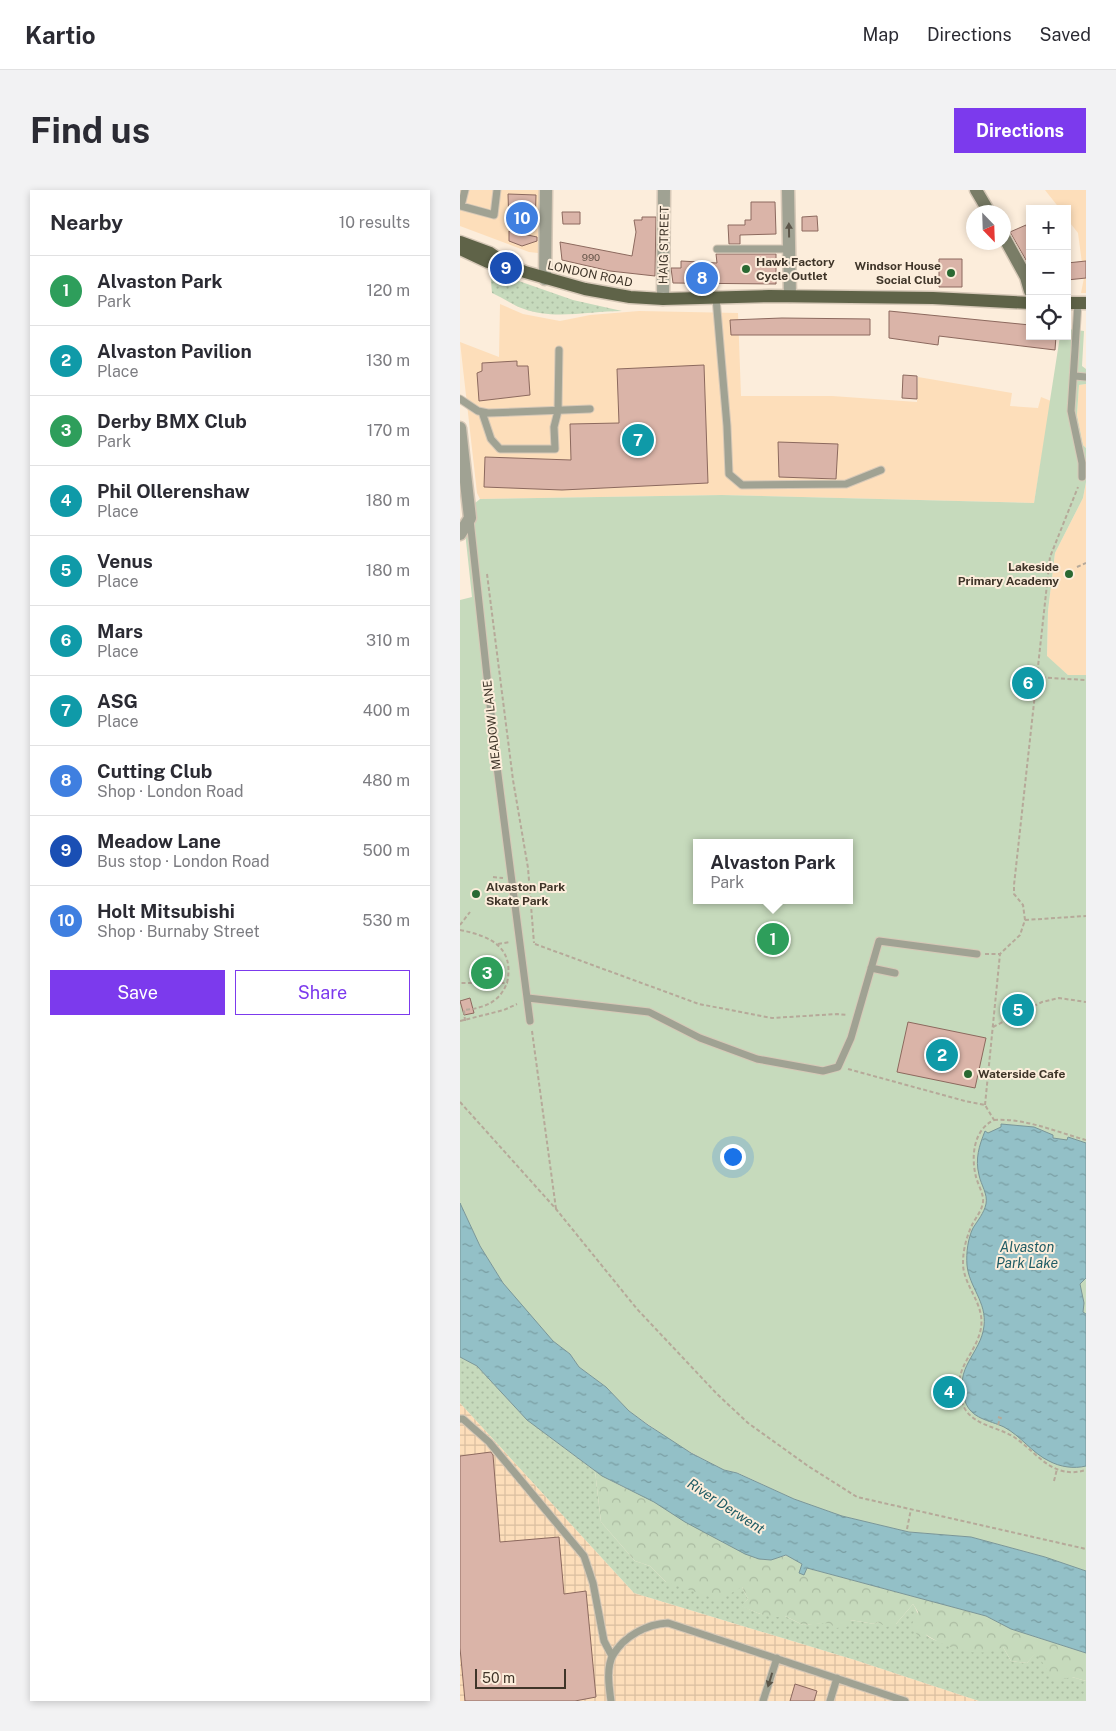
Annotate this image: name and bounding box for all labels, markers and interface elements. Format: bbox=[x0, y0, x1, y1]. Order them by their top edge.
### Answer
text: Kartio bbox=[25, 21, 96, 49]
text: Map bbox=[862, 24, 899, 45]
text: Directions bbox=[927, 24, 1012, 45]
text: Saved bbox=[1040, 24, 1091, 45]
button: Directions bbox=[954, 108, 1086, 153]
text: Find us bbox=[30, 110, 150, 151]
pin: 10 bbox=[506, 199, 538, 237]
north arrow bbox=[966, 205, 1011, 250]
map controls bbox=[1026, 205, 1071, 340]
button: + bbox=[1026, 205, 1071, 250]
street label: HAIG STREET bbox=[656, 206, 672, 284]
text: Nearby bbox=[50, 210, 123, 235]
text: 10 results bbox=[339, 213, 410, 232]
one-way arrow bbox=[785, 222, 793, 238]
pin: 9 bbox=[490, 249, 522, 287]
button: − bbox=[1026, 250, 1071, 295]
house number: 990 bbox=[582, 251, 600, 263]
place label: Hawk Factory Cycle Outlet bbox=[756, 255, 835, 283]
street label: LONDON ROAD bbox=[546, 258, 634, 290]
pin: 8 bbox=[686, 259, 718, 297]
place label: Windsor House Social Club bbox=[855, 259, 941, 287]
marker: Hawk Factory Cycle Outlet bbox=[740, 263, 752, 275]
marker: Windsor House Social Club bbox=[945, 267, 957, 279]
text: Alvaston Park bbox=[97, 270, 223, 292]
text: 1 bbox=[63, 281, 69, 300]
text: 120 m bbox=[366, 281, 410, 300]
text: Park bbox=[97, 292, 131, 311]
button: locate bbox=[1026, 295, 1071, 340]
text: Alvaston Pavilion bbox=[97, 340, 252, 362]
text: 2 bbox=[61, 351, 71, 370]
text: 130 m bbox=[366, 351, 410, 370]
text: Place bbox=[97, 362, 139, 381]
text: Derby BMX Club bbox=[97, 410, 247, 432]
text: 3 bbox=[61, 421, 71, 440]
text: 170 m bbox=[367, 421, 410, 440]
pin: 7 bbox=[622, 421, 654, 459]
text: Park bbox=[97, 432, 131, 451]
text: Phil Ollerenshaw bbox=[97, 480, 250, 502]
text: 4 bbox=[61, 491, 71, 510]
text: 180 m bbox=[366, 491, 410, 510]
text: Place bbox=[97, 502, 139, 521]
text: Venus bbox=[97, 550, 153, 572]
place label: Lakeside Primary Academy bbox=[958, 560, 1059, 588]
text: 5 bbox=[61, 561, 71, 580]
text: 180 m bbox=[366, 561, 410, 580]
marker: Lakeside Primary Academy bbox=[1063, 568, 1075, 580]
text: Place bbox=[97, 572, 139, 591]
text: Mars bbox=[97, 620, 143, 642]
text: 6 bbox=[61, 631, 71, 650]
text: 310 m bbox=[366, 631, 410, 650]
text: Place bbox=[97, 642, 139, 661]
pin: 6 bbox=[1012, 664, 1044, 702]
street label: MEADOW LANE bbox=[480, 680, 504, 770]
text: ASG bbox=[97, 690, 138, 712]
text: 7 bbox=[61, 701, 71, 720]
text: 400 m bbox=[363, 701, 410, 720]
text: Place bbox=[97, 712, 139, 731]
text: Cutting Club bbox=[97, 760, 212, 782]
text: 8 bbox=[61, 771, 71, 790]
text: 480 m bbox=[362, 771, 410, 790]
text: Shop · London Road bbox=[97, 782, 244, 801]
text: Meadow Lane bbox=[97, 830, 221, 852]
popup bbox=[693, 839, 853, 904]
text: 9 bbox=[61, 841, 71, 860]
text: 500 m bbox=[363, 841, 410, 860]
text: Alvaston Park bbox=[710, 851, 836, 873]
text: Bus stop · London Road bbox=[97, 852, 270, 871]
text: Park bbox=[710, 873, 744, 892]
place label: Alvaston Park Skate Park bbox=[486, 880, 565, 908]
marker: Alvaston Park Skate Park bbox=[470, 888, 482, 900]
text: Holt Mitsubishi bbox=[97, 900, 235, 922]
text: 10 bbox=[57, 911, 75, 930]
text: 530 m bbox=[362, 911, 410, 930]
pin: 1 bbox=[757, 920, 789, 958]
text: Shop · Burnaby Street bbox=[97, 922, 260, 941]
pin: 3 bbox=[471, 954, 503, 992]
button: Save bbox=[50, 970, 225, 1015]
button: Share bbox=[235, 970, 410, 1015]
pin: 5 bbox=[1002, 991, 1034, 1029]
pin: 2 bbox=[926, 1036, 958, 1074]
place label: Waterside Cafe bbox=[978, 1067, 1066, 1081]
marker: Waterside Cafe bbox=[962, 1068, 974, 1080]
your location bbox=[720, 1144, 746, 1170]
water label: Alvaston Park Lake bbox=[996, 1239, 1058, 1271]
pin: 4 bbox=[933, 1373, 965, 1411]
water label: River Derwent bbox=[685, 1475, 768, 1537]
scale bar bbox=[475, 1666, 566, 1689]
text: 50 m bbox=[482, 1670, 515, 1686]
one-way arrow bbox=[766, 1672, 773, 1687]

